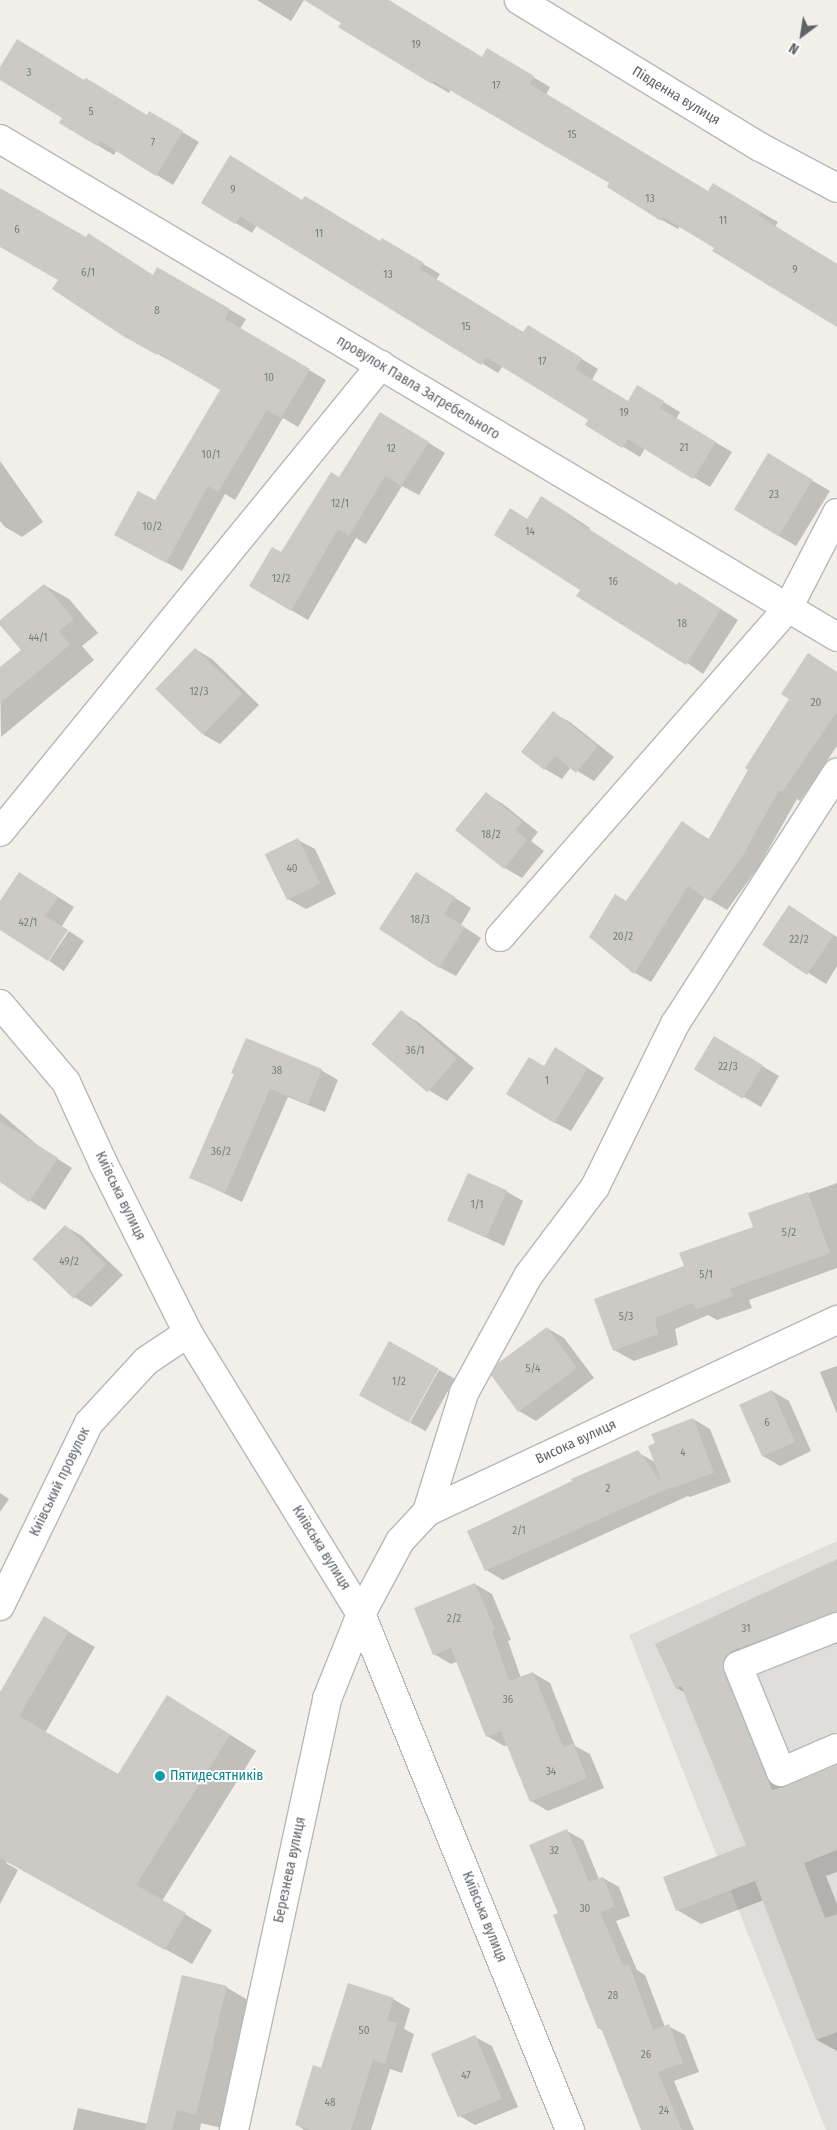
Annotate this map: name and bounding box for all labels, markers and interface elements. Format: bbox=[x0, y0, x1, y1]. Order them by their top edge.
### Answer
north arrow bbox=[777, 10, 827, 60]
house number: 19 bbox=[411, 38, 421, 52]
text: N bbox=[786, 39, 802, 58]
street label: Південна вулиця bbox=[629, 63, 723, 129]
house number: 3 bbox=[27, 66, 31, 80]
house number: 17 bbox=[492, 79, 500, 93]
house number: 5 bbox=[88, 105, 94, 119]
house number: 15 bbox=[567, 128, 577, 142]
house number: 7 bbox=[151, 136, 155, 150]
house number: 9 bbox=[230, 183, 236, 197]
house number: 13 bbox=[645, 192, 655, 206]
house number: 11 bbox=[719, 214, 727, 228]
house number: 6 bbox=[14, 223, 20, 237]
house number: 11 bbox=[315, 227, 323, 241]
house number: 9 bbox=[792, 263, 798, 277]
house number: 6/1 bbox=[81, 266, 95, 280]
house number: 13 bbox=[383, 268, 393, 282]
house number: 8 bbox=[154, 304, 160, 318]
house number: 15 bbox=[461, 320, 471, 334]
street label: провулок Павла Загребельного bbox=[333, 333, 503, 443]
house number: 17 bbox=[538, 355, 546, 369]
house number: 10 bbox=[264, 371, 274, 385]
house number: 19 bbox=[619, 406, 629, 420]
house number: 21 bbox=[680, 441, 688, 455]
house number: 12 bbox=[386, 442, 396, 456]
house number: 10/1 bbox=[202, 448, 220, 462]
house number: 23 bbox=[769, 488, 779, 502]
house number: 12/1 bbox=[331, 497, 349, 511]
house number: 10/2 bbox=[142, 520, 162, 534]
house number: 14 bbox=[525, 525, 535, 539]
house number: 12/2 bbox=[272, 572, 290, 586]
house number: 16 bbox=[608, 575, 618, 589]
house number: 18 bbox=[677, 617, 687, 631]
house number: 44/1 bbox=[28, 631, 48, 645]
house number: 12/3 bbox=[190, 685, 208, 699]
house number: 20 bbox=[811, 696, 821, 710]
house number: 18/2 bbox=[481, 828, 501, 842]
house number: 40 bbox=[286, 862, 298, 876]
house number: 18/3 bbox=[410, 913, 430, 927]
house number: 42/1 bbox=[19, 916, 37, 930]
house number: 20/2 bbox=[613, 930, 633, 944]
house number: 22/2 bbox=[789, 933, 809, 947]
house number: 36/1 bbox=[406, 1044, 424, 1058]
house number: 22/3 bbox=[718, 1060, 738, 1074]
house number: 38 bbox=[272, 1064, 282, 1078]
house number: 1 bbox=[545, 1074, 549, 1088]
house number: 36/2 bbox=[211, 1145, 231, 1159]
street label: Київська вулиця bbox=[91, 1149, 149, 1243]
house number: 1/1 bbox=[470, 1198, 484, 1212]
house number: 5/2 bbox=[782, 1226, 796, 1240]
house number: 49/2 bbox=[59, 1255, 79, 1269]
house number: 5/1 bbox=[699, 1268, 713, 1282]
house number: 5/3 bbox=[619, 1310, 633, 1324]
house number: 5/4 bbox=[526, 1362, 540, 1376]
house number: 1/2 bbox=[392, 1375, 406, 1389]
street label: Висока вулиця bbox=[533, 1416, 619, 1468]
house number: 6 bbox=[764, 1416, 770, 1430]
street label: Київський провулок bbox=[26, 1425, 94, 1539]
house number: 4 bbox=[680, 1446, 686, 1460]
house number: 2 bbox=[606, 1482, 610, 1496]
street label: Київська вулиця bbox=[288, 1503, 354, 1593]
house number: 2/1 bbox=[512, 1524, 526, 1538]
house number: 2/2 bbox=[447, 1612, 461, 1626]
house number: 31 bbox=[742, 1622, 750, 1636]
house number: 36 bbox=[503, 1693, 513, 1707]
house number: 34 bbox=[546, 1765, 556, 1779]
place label: Пятидесятників bbox=[170, 1768, 263, 1784]
marker: Пятидесятників bbox=[154, 1770, 166, 1782]
street label: Березнева вулиця bbox=[271, 1815, 309, 1925]
house number: 32 bbox=[549, 1844, 559, 1858]
street label: Київська вулиця bbox=[458, 1869, 510, 1965]
house number: 30 bbox=[580, 1902, 590, 1916]
house number: 28 bbox=[608, 1989, 618, 2003]
house number: 50 bbox=[359, 2024, 369, 2038]
house number: 26 bbox=[641, 2048, 651, 2062]
house number: 47 bbox=[461, 2069, 471, 2083]
house number: 48 bbox=[325, 2096, 335, 2110]
house number: 24 bbox=[659, 2104, 669, 2118]

